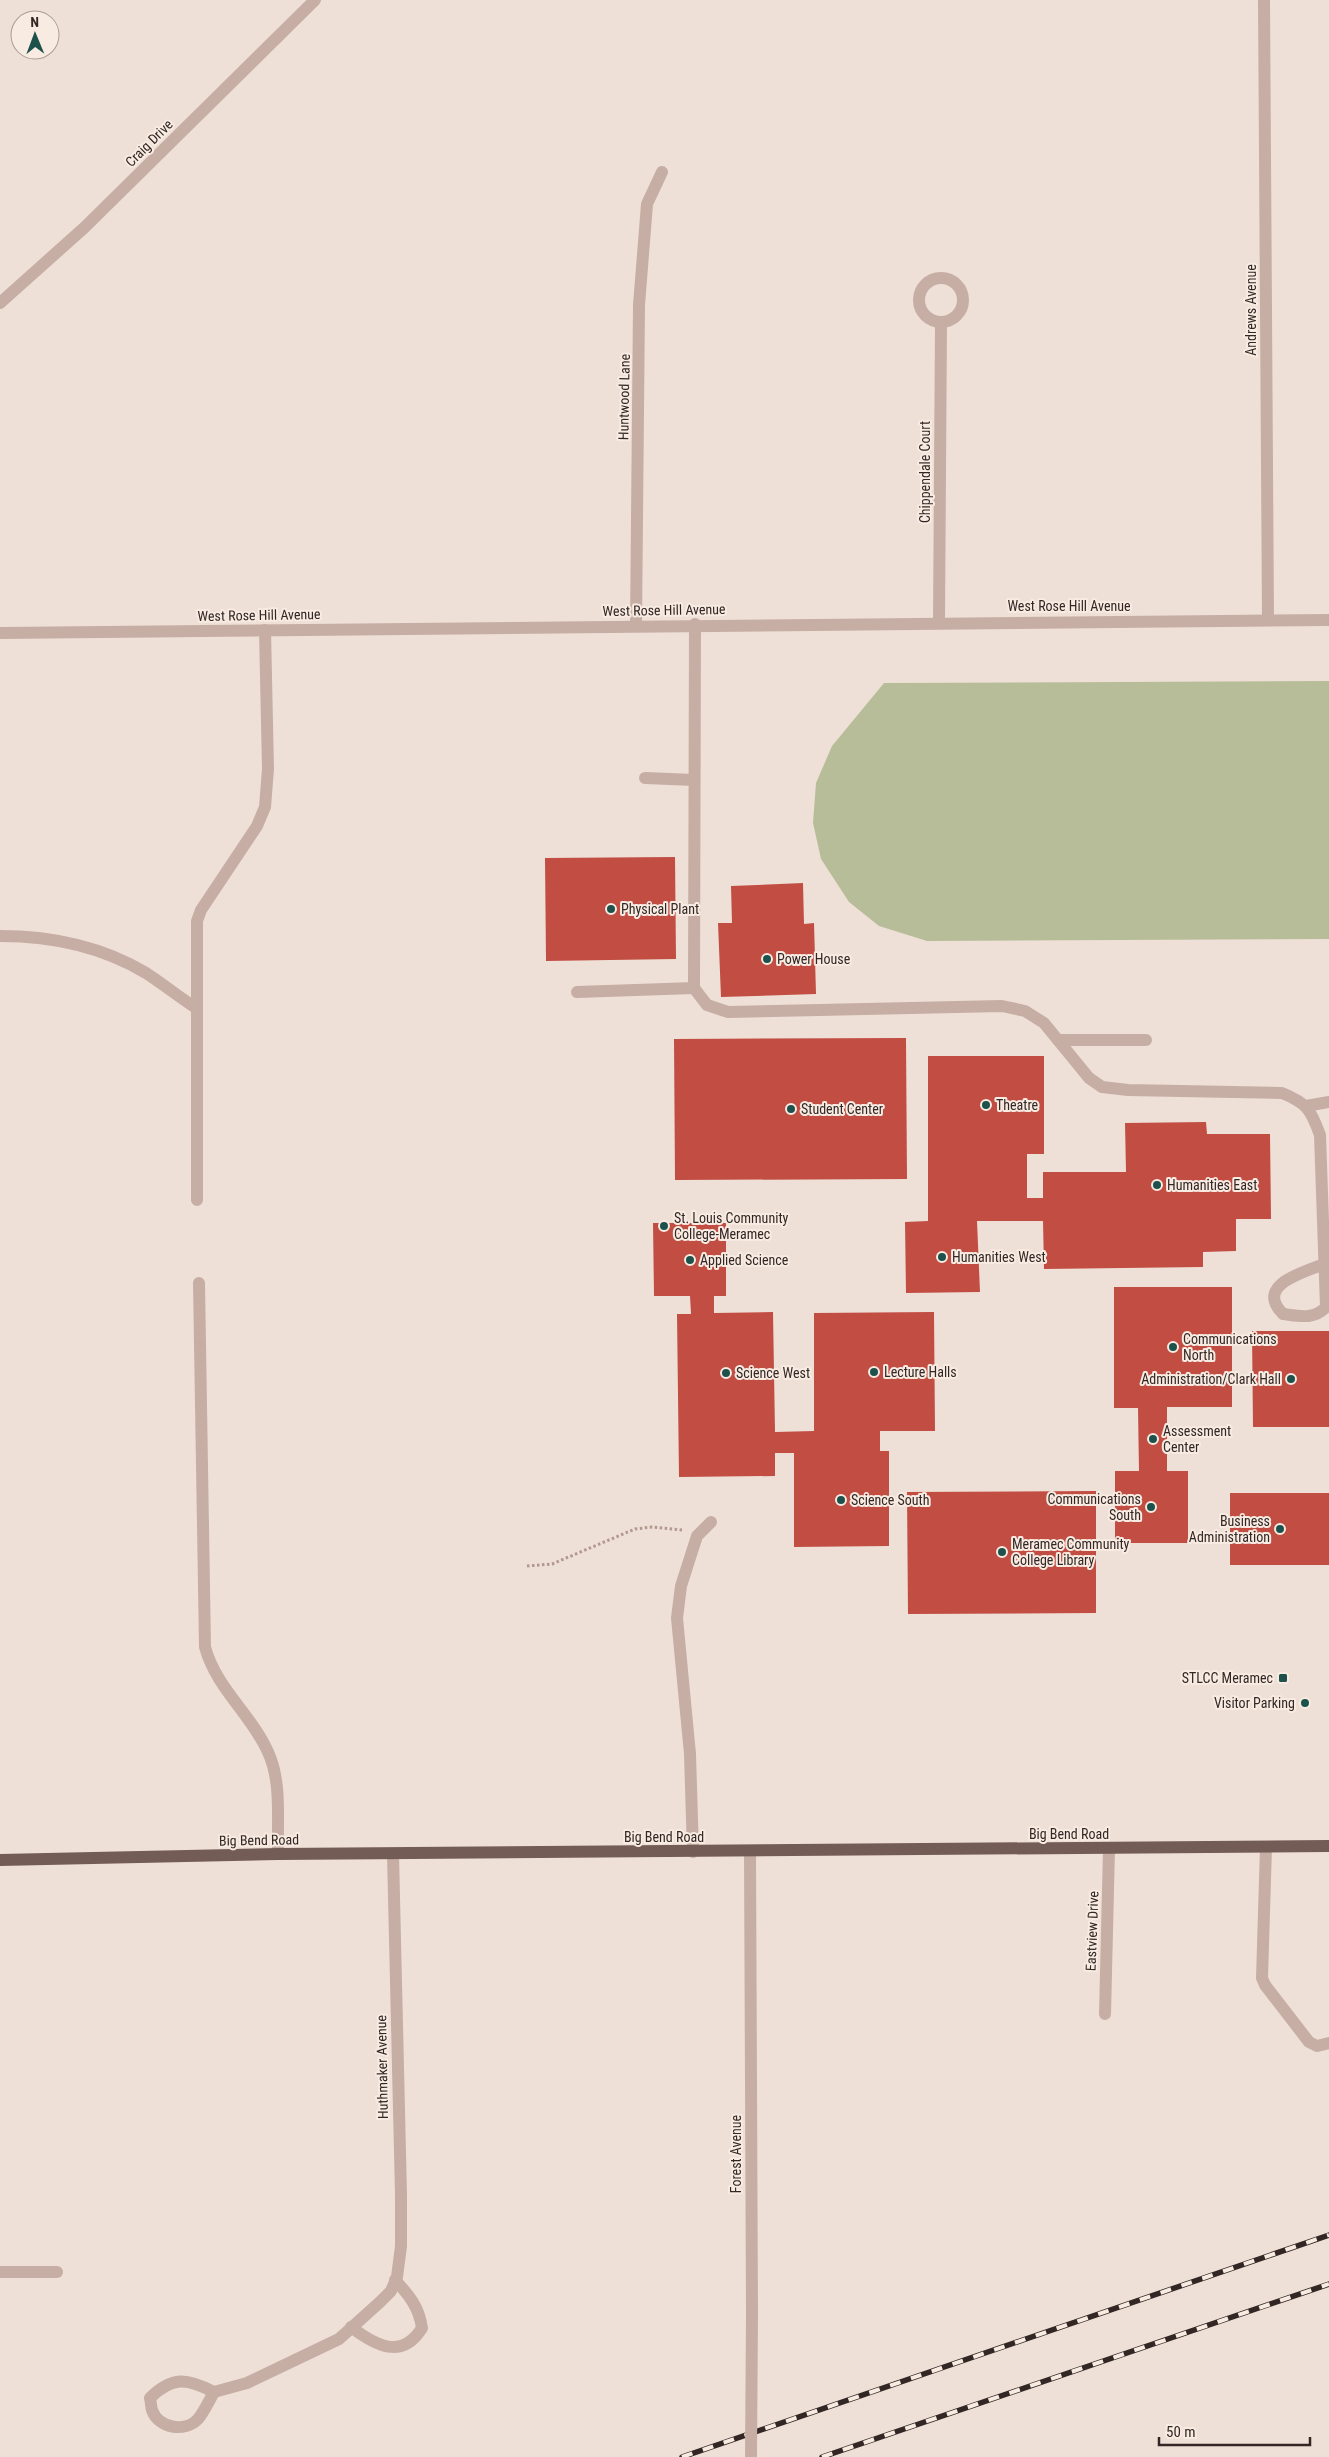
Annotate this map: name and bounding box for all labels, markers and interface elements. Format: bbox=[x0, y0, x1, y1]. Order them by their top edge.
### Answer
north arrow bbox=[10, 10, 60, 60]
text: N bbox=[30, 14, 39, 30]
street label: Craig Drive bbox=[122, 116, 176, 170]
street label: Andrews Avenue bbox=[1243, 264, 1259, 356]
street label: Huntwood Lane bbox=[615, 353, 633, 440]
street label: Chippendale Court bbox=[917, 421, 933, 523]
street label: West Rose Hill Avenue bbox=[1007, 598, 1131, 614]
street label: West Rose Hill Avenue bbox=[602, 601, 726, 619]
street label: West Rose Hill Avenue bbox=[197, 606, 321, 624]
place label: Physical Plant bbox=[621, 901, 699, 917]
marker: Physical Plant bbox=[605, 903, 617, 915]
place label: Power House bbox=[777, 951, 851, 967]
marker: Power House bbox=[761, 953, 773, 965]
place label: Theatre bbox=[996, 1097, 1039, 1113]
marker: Theatre bbox=[980, 1099, 992, 1111]
place label: Student Center bbox=[801, 1101, 883, 1117]
marker: Student Center bbox=[785, 1103, 797, 1115]
place label: Humanities East bbox=[1167, 1177, 1257, 1193]
marker: Humanities East bbox=[1151, 1179, 1163, 1191]
place label: St. Louis Community College-Meramec bbox=[674, 1210, 789, 1242]
marker: St. Louis Community College-Meramec bbox=[658, 1220, 670, 1232]
place label: Humanities West bbox=[952, 1249, 1046, 1265]
marker: Humanities West bbox=[936, 1251, 948, 1263]
place label: Applied Science bbox=[700, 1252, 789, 1268]
marker: Applied Science bbox=[684, 1254, 696, 1266]
place label: Communications North bbox=[1183, 1331, 1277, 1363]
marker: Communications North bbox=[1167, 1341, 1179, 1353]
place label: Lecture Halls bbox=[884, 1364, 957, 1380]
place label: Science West bbox=[736, 1365, 810, 1381]
marker: Lecture Halls bbox=[868, 1366, 880, 1378]
marker: Science West bbox=[720, 1367, 732, 1379]
place label: Administration/Clark Hall bbox=[1141, 1371, 1281, 1387]
marker: Administration/Clark Hall bbox=[1285, 1373, 1297, 1385]
place label: Assessment Center bbox=[1163, 1423, 1231, 1455]
marker: Assessment Center bbox=[1147, 1433, 1159, 1445]
place label: Communications South bbox=[1047, 1491, 1141, 1523]
place label: Science South bbox=[851, 1492, 929, 1508]
marker: Science South bbox=[835, 1494, 847, 1506]
marker: Communications South bbox=[1145, 1501, 1157, 1513]
place label: Business Administration bbox=[1189, 1513, 1270, 1545]
marker: Business Administration bbox=[1274, 1523, 1286, 1535]
place label: Meramec Community College Library bbox=[1012, 1536, 1130, 1568]
marker: Meramec Community College Library bbox=[996, 1546, 1008, 1558]
place label: STLCC Meramec bbox=[1182, 1670, 1273, 1686]
marker: STLCC Meramec bbox=[1277, 1672, 1289, 1684]
place label: Visitor Parking bbox=[1214, 1695, 1295, 1711]
marker: Visitor Parking bbox=[1299, 1697, 1311, 1709]
street label: Big Bend Road bbox=[1029, 1826, 1109, 1842]
street label: Big Bend Road bbox=[624, 1829, 704, 1845]
street label: Big Bend Road bbox=[219, 1831, 299, 1849]
street label: Eastview Drive bbox=[1083, 1890, 1101, 1971]
street label: Huthmaker Avenue bbox=[373, 2014, 391, 2119]
street label: Forest Avenue bbox=[728, 2114, 744, 2193]
scale bar bbox=[1159, 2414, 1310, 2446]
text: 50 m bbox=[1166, 2423, 1196, 2441]

